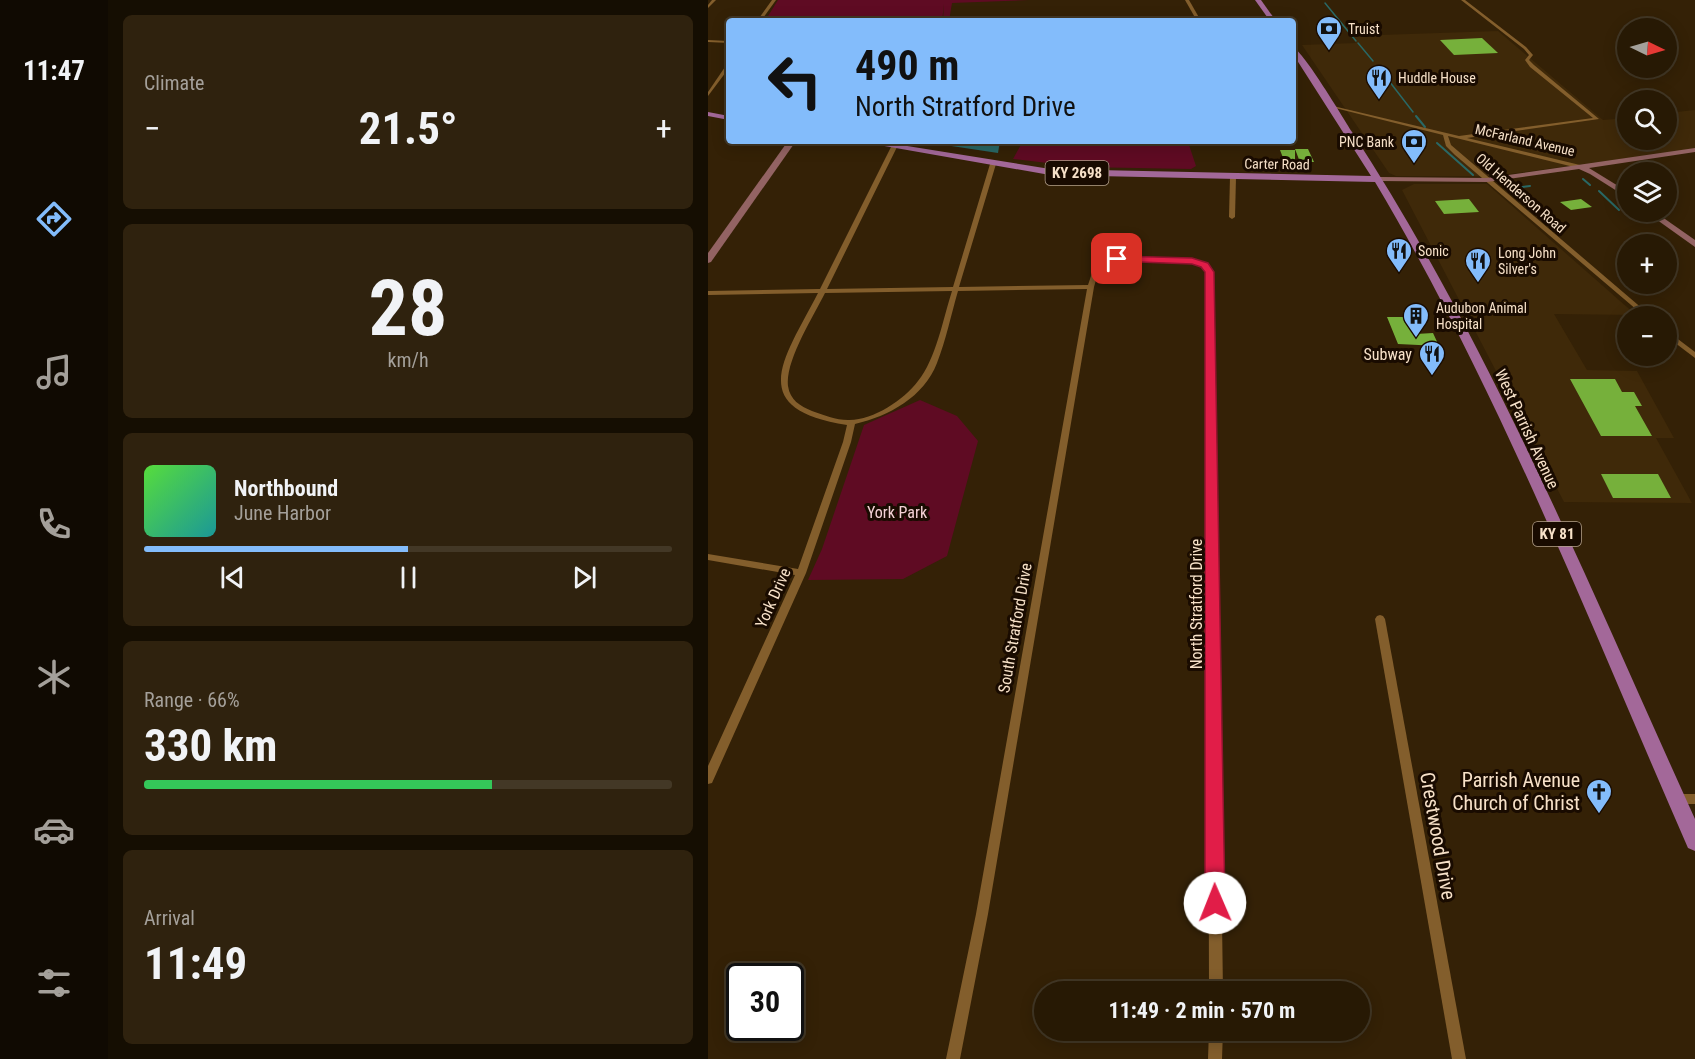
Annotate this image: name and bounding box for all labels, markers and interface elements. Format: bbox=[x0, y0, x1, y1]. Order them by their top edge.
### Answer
bank icon: Truist bbox=[1314, 14, 1344, 52]
north arrow bbox=[1617, 18, 1677, 78]
map controls bbox=[1617, 18, 1677, 366]
place label: Truist bbox=[1348, 21, 1380, 37]
text: 490 m bbox=[855, 41, 960, 90]
icon: left bbox=[756, 42, 834, 120]
text: 11:47 bbox=[23, 55, 85, 87]
restaurant icon: Huddle House bbox=[1364, 63, 1394, 101]
place label: Huddle House bbox=[1398, 70, 1476, 86]
text: Climate bbox=[144, 71, 204, 95]
button: search bbox=[1617, 90, 1677, 150]
text: North Stratford Drive bbox=[855, 91, 1076, 123]
text: 21.5° bbox=[359, 102, 457, 155]
text: − bbox=[144, 109, 161, 148]
text: + bbox=[656, 109, 672, 148]
street label: McFarland Avenue bbox=[1474, 121, 1577, 159]
bank icon: PNC Bank bbox=[1399, 127, 1429, 165]
place label: PNC Bank bbox=[1339, 134, 1395, 150]
street label: Old Henderson Road bbox=[1473, 150, 1569, 236]
street label: Carter Road bbox=[1244, 155, 1310, 173]
road number: KY 2698 bbox=[1046, 161, 1108, 185]
button: layers bbox=[1617, 162, 1677, 222]
icon: directions bbox=[33, 198, 75, 240]
pin bbox=[1091, 233, 1142, 284]
button: + bbox=[1617, 234, 1677, 294]
restaurant icon: Sonic bbox=[1384, 236, 1414, 274]
icon: arrive bbox=[1100, 242, 1133, 275]
place label: Sonic bbox=[1418, 243, 1449, 259]
place label: Long John Silver's bbox=[1498, 245, 1556, 277]
restaurant icon: Long John Silver's bbox=[1463, 246, 1493, 284]
text: 28 bbox=[369, 263, 447, 354]
place label: Audubon Animal Hospital bbox=[1436, 300, 1527, 332]
building icon: Audubon Animal Hospital bbox=[1401, 301, 1431, 339]
button: − bbox=[1617, 306, 1677, 366]
restaurant icon: Subway bbox=[1417, 339, 1447, 377]
place label: Subway bbox=[1363, 345, 1412, 364]
text: km/h bbox=[387, 348, 429, 372]
icon: music bbox=[33, 351, 75, 393]
street label: West Parrish Avenue bbox=[1491, 366, 1563, 492]
text: Northbound bbox=[234, 476, 338, 501]
text: June Harbor bbox=[234, 501, 331, 525]
icon: phone bbox=[33, 503, 75, 545]
park label: York Park bbox=[867, 503, 928, 522]
road number: KY 81 bbox=[1533, 522, 1581, 546]
street label: North Stratford Drive bbox=[1187, 539, 1206, 669]
icon: previous bbox=[216, 561, 249, 594]
icon: pause bbox=[392, 561, 425, 594]
icon: next bbox=[568, 561, 601, 594]
street label: South Stratford Drive bbox=[994, 562, 1036, 694]
street label: York Drive bbox=[751, 565, 795, 631]
icon: climate bbox=[33, 656, 75, 698]
text: Range · 66% bbox=[144, 688, 240, 712]
text: 330 km bbox=[144, 719, 277, 772]
place label: Parrish Avenue Church of Christ bbox=[1452, 768, 1580, 815]
street label: Crestwood Drive bbox=[1415, 770, 1461, 902]
church icon: Parrish Avenue Church of Christ bbox=[1584, 777, 1614, 815]
icon: car bbox=[33, 809, 75, 851]
position arrow bbox=[1183, 871, 1247, 935]
text: Arrival bbox=[144, 906, 195, 930]
text: 11:49 bbox=[144, 937, 247, 990]
icon: filters bbox=[33, 962, 75, 1004]
speed limit sign: 30 bbox=[726, 963, 804, 1041]
text: 11:49 · 2 min · 570 m bbox=[1109, 998, 1295, 1023]

